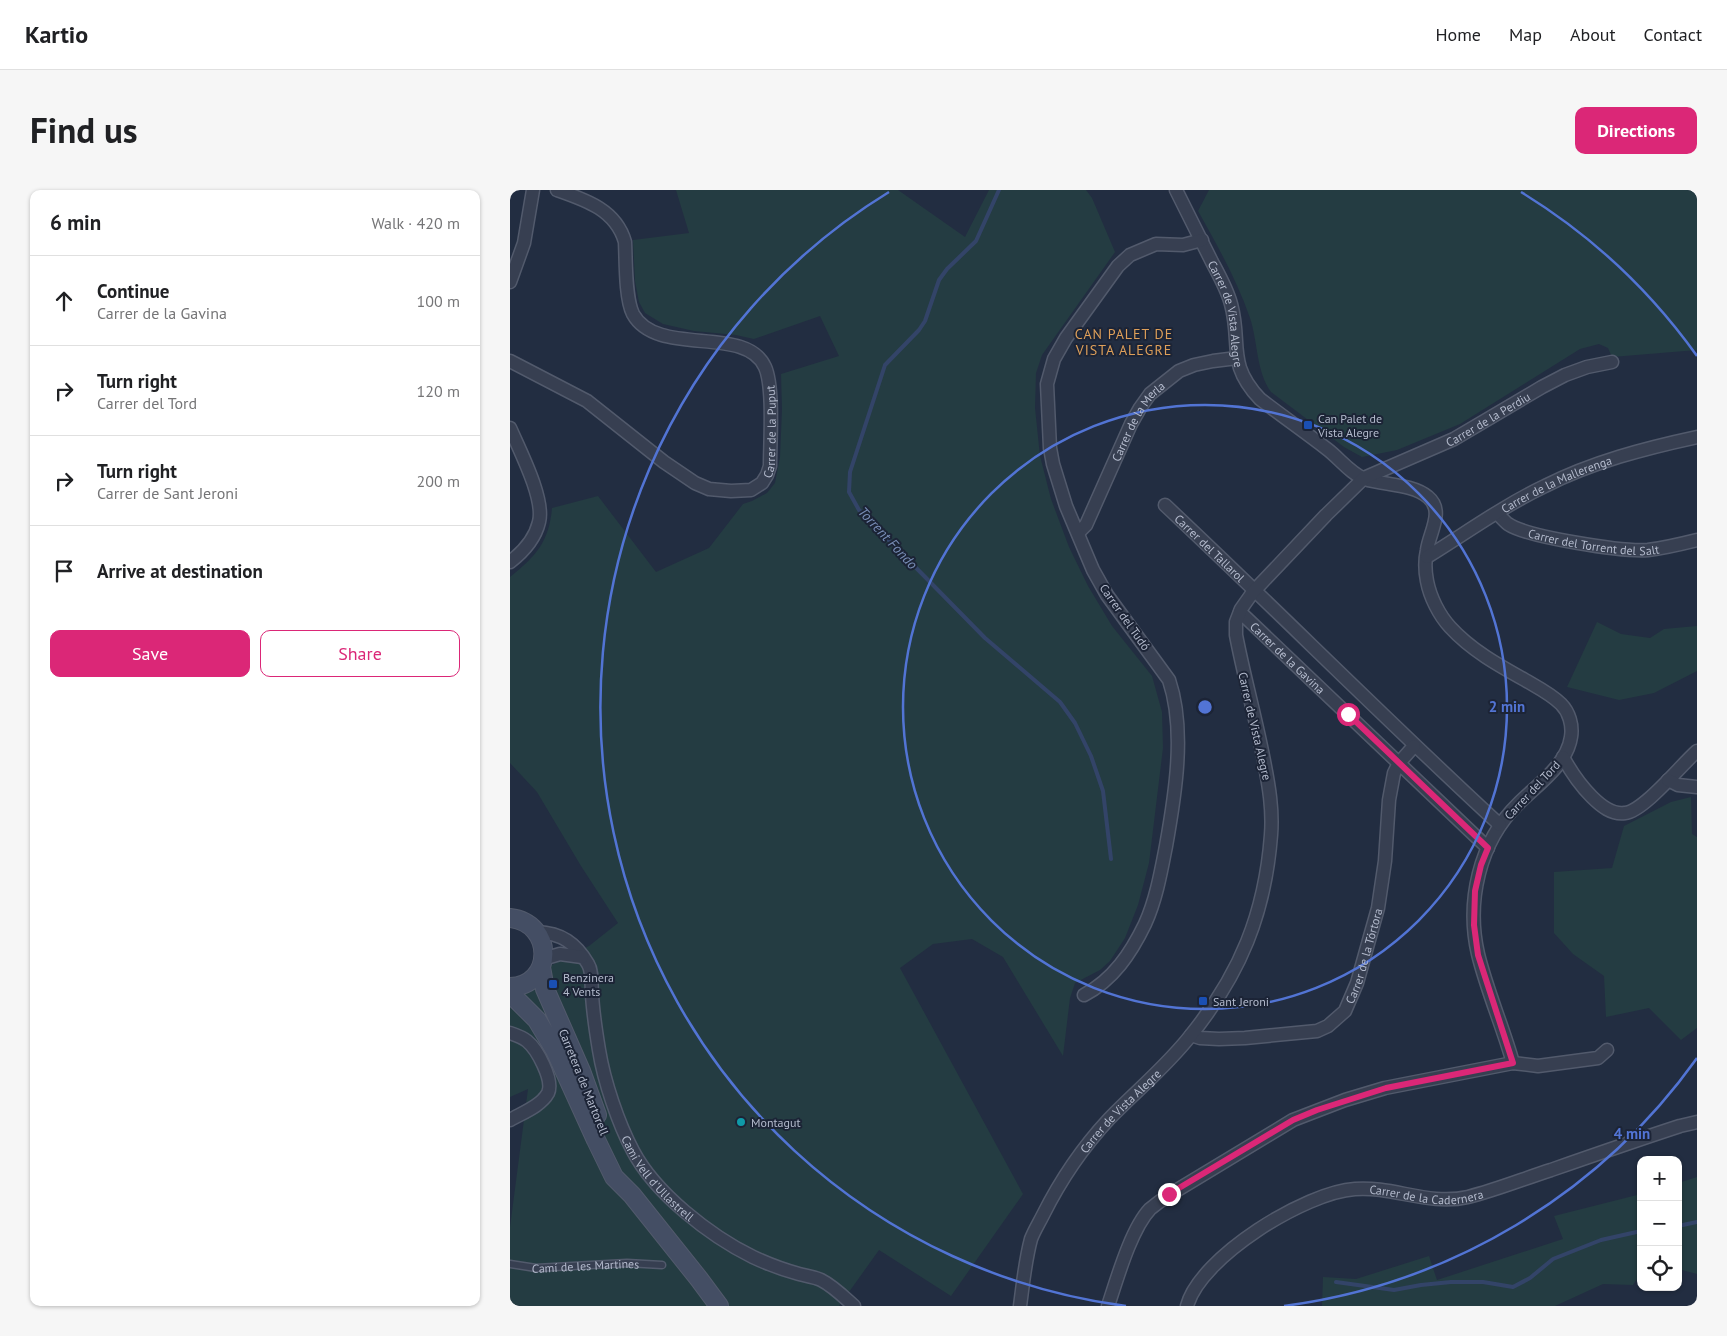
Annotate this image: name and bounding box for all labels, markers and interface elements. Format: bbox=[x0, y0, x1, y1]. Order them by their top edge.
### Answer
text: Kartio bbox=[25, 19, 88, 50]
text: Home bbox=[1435, 23, 1481, 46]
text: Map bbox=[1509, 23, 1542, 46]
text: About bbox=[1570, 23, 1616, 46]
text: Contact bbox=[1644, 23, 1702, 46]
text: Find us bbox=[30, 107, 138, 153]
button: Directions bbox=[1575, 107, 1697, 154]
text: 6 min bbox=[50, 209, 101, 236]
text: Walk · 420 m bbox=[371, 213, 460, 233]
street label: Carrer de Vista Alegre bbox=[1205, 258, 1247, 369]
text: Continue bbox=[97, 279, 169, 303]
icon: ahead bbox=[50, 287, 78, 315]
text: 100 m bbox=[417, 291, 460, 311]
text: Carrer de la Gavina bbox=[97, 303, 227, 323]
district label: CAN PALET DE VISTA ALEGRE bbox=[1075, 325, 1173, 359]
text: Turn right bbox=[97, 369, 177, 393]
icon: right bbox=[50, 377, 78, 405]
street label: Carrer de la Merla bbox=[1108, 378, 1168, 463]
text: 120 m bbox=[417, 381, 460, 401]
street label: Carrer de la Puput bbox=[759, 385, 778, 480]
street label: Carrer de la Perdiu bbox=[1443, 388, 1533, 449]
text: Carrer del Tord bbox=[97, 393, 197, 413]
place label: Can Palet de Vista Alegre bbox=[1317, 411, 1382, 440]
marker: Can Palet de Vista Alegre bbox=[1302, 419, 1314, 431]
street label: Carrer de la Mallerenga bbox=[1498, 452, 1614, 516]
text: Turn right bbox=[97, 459, 177, 483]
icon: right bbox=[50, 467, 78, 495]
text: 200 m bbox=[417, 471, 460, 491]
text: Carrer de Sant Jeroni bbox=[97, 483, 238, 503]
water label: Torrent Fondo bbox=[854, 503, 922, 573]
street label: Carrer del Tallarol bbox=[1172, 511, 1249, 585]
street label: Carrer del Torrent del Salt bbox=[1527, 525, 1660, 558]
icon: arrive bbox=[50, 557, 78, 585]
text: Arrive at destination bbox=[97, 559, 263, 583]
street label: Carrer del Tudó bbox=[1097, 581, 1153, 653]
street label: Carrer de la Gavina bbox=[1247, 618, 1328, 697]
button: Save bbox=[50, 630, 250, 677]
button: Share bbox=[260, 630, 460, 677]
street label: Carrer de Vista Alegre bbox=[1235, 670, 1275, 782]
text: 2 min bbox=[1489, 697, 1525, 716]
centre of rings bbox=[1196, 698, 1214, 716]
route start bbox=[1337, 703, 1360, 726]
street label: Carrer del Tord bbox=[1501, 757, 1563, 823]
street label: Carrer de la Tórtora bbox=[1342, 906, 1385, 1006]
place label: Benzinera 4 Vents bbox=[563, 970, 614, 999]
marker: Benzinera 4 Vents bbox=[547, 978, 559, 990]
place label: Sant Jeroni bbox=[1213, 994, 1269, 1009]
marker: Sant Jeroni bbox=[1197, 995, 1209, 1007]
street label: Carretera de Martorell bbox=[556, 1027, 612, 1138]
street label: Carrer de Vista Alegre bbox=[1076, 1066, 1164, 1156]
place label: Montagut bbox=[751, 1115, 801, 1130]
marker: Montagut bbox=[735, 1116, 747, 1128]
text: 4 min bbox=[1614, 1124, 1650, 1143]
street label: Camí Vell d'Ullastrell bbox=[619, 1133, 698, 1224]
map controls bbox=[1637, 1156, 1682, 1291]
button: + bbox=[1637, 1156, 1682, 1201]
street label: Carrer de la Cadernera bbox=[1369, 1181, 1485, 1207]
route end bbox=[1158, 1183, 1181, 1206]
button: − bbox=[1637, 1201, 1682, 1246]
button: locate bbox=[1637, 1246, 1682, 1291]
street label: Camí de les Martines bbox=[531, 1255, 640, 1276]

